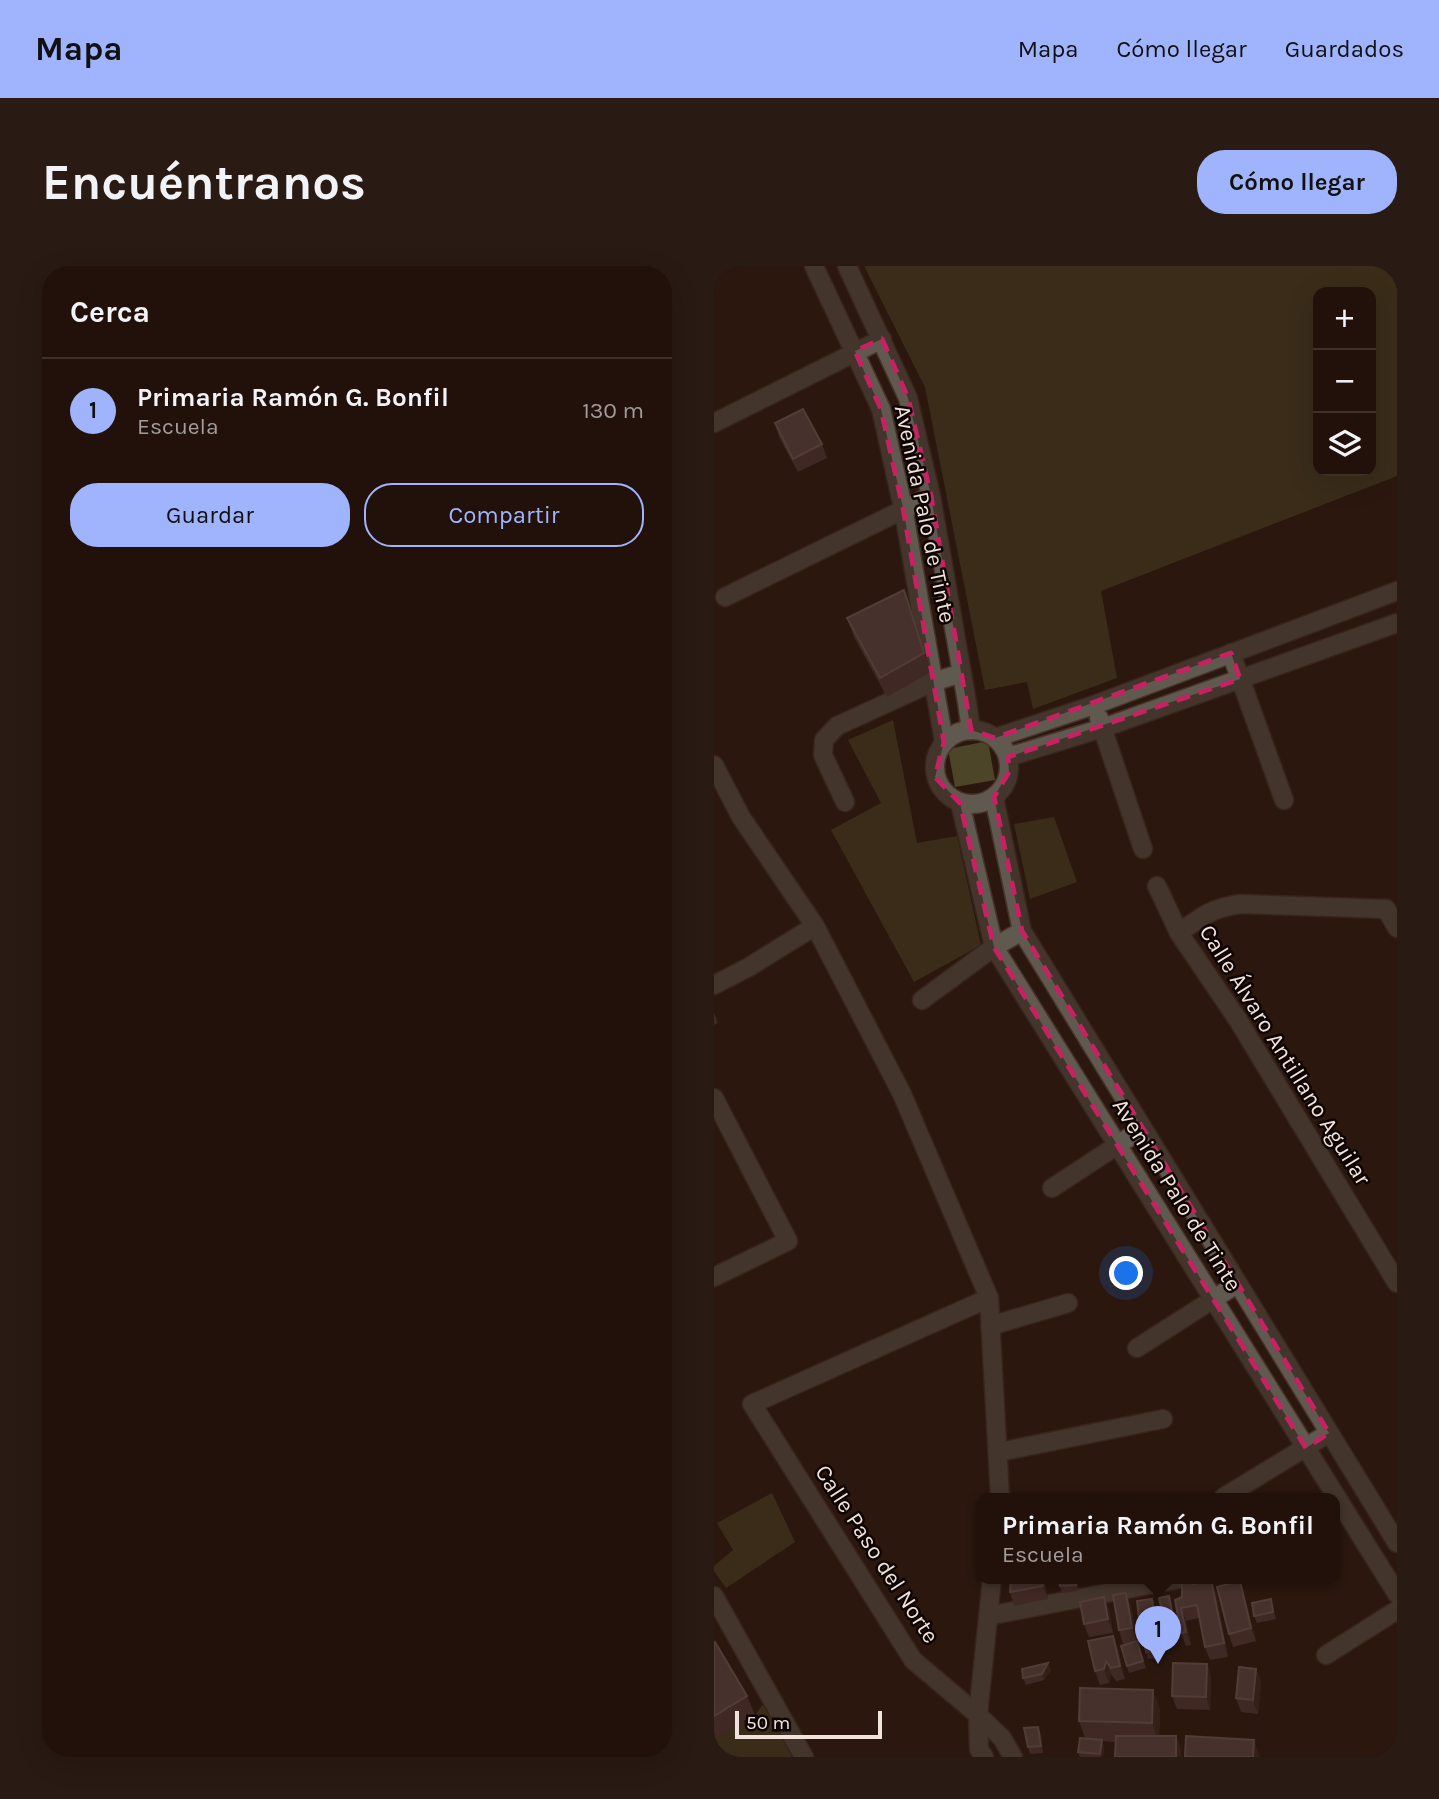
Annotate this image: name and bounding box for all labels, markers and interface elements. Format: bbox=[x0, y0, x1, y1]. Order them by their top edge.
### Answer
text: Mapa bbox=[35, 30, 123, 68]
text: Mapa bbox=[1018, 35, 1078, 63]
text: Cómo llegar bbox=[1116, 35, 1247, 63]
text: Guardados bbox=[1285, 35, 1404, 63]
button: Cómo llegar bbox=[1197, 150, 1397, 214]
text: Encuéntranos bbox=[42, 154, 366, 211]
map controls bbox=[1313, 287, 1376, 476]
button: + bbox=[1313, 287, 1376, 350]
text: Cerca bbox=[70, 294, 150, 330]
button: − bbox=[1313, 350, 1376, 413]
text: Primaria Ramón G. Bonfil bbox=[137, 382, 449, 413]
text: 1 bbox=[89, 397, 97, 424]
text: 130 m bbox=[582, 397, 644, 424]
street label: Avenida Palo de Tinte bbox=[889, 403, 961, 625]
text: Escuela bbox=[137, 413, 219, 440]
button: layers bbox=[1313, 413, 1376, 476]
button: Guardar bbox=[70, 483, 350, 547]
button: Compartir bbox=[364, 483, 644, 547]
street label: Calle Álvaro Antillano Aguilar bbox=[1194, 920, 1377, 1191]
street label: Avenida Palo de Tinte bbox=[1107, 1094, 1247, 1296]
your location bbox=[1109, 1256, 1143, 1290]
street label: Calle Paso del Norte bbox=[809, 1460, 945, 1648]
popup bbox=[976, 1493, 1340, 1584]
text: Primaria Ramón G. Bonfil bbox=[1002, 1510, 1314, 1541]
text: Escuela bbox=[1002, 1541, 1084, 1568]
pin: 1 bbox=[1135, 1606, 1181, 1664]
scale bar bbox=[735, 1708, 882, 1740]
text: 50 m bbox=[746, 1712, 790, 1734]

